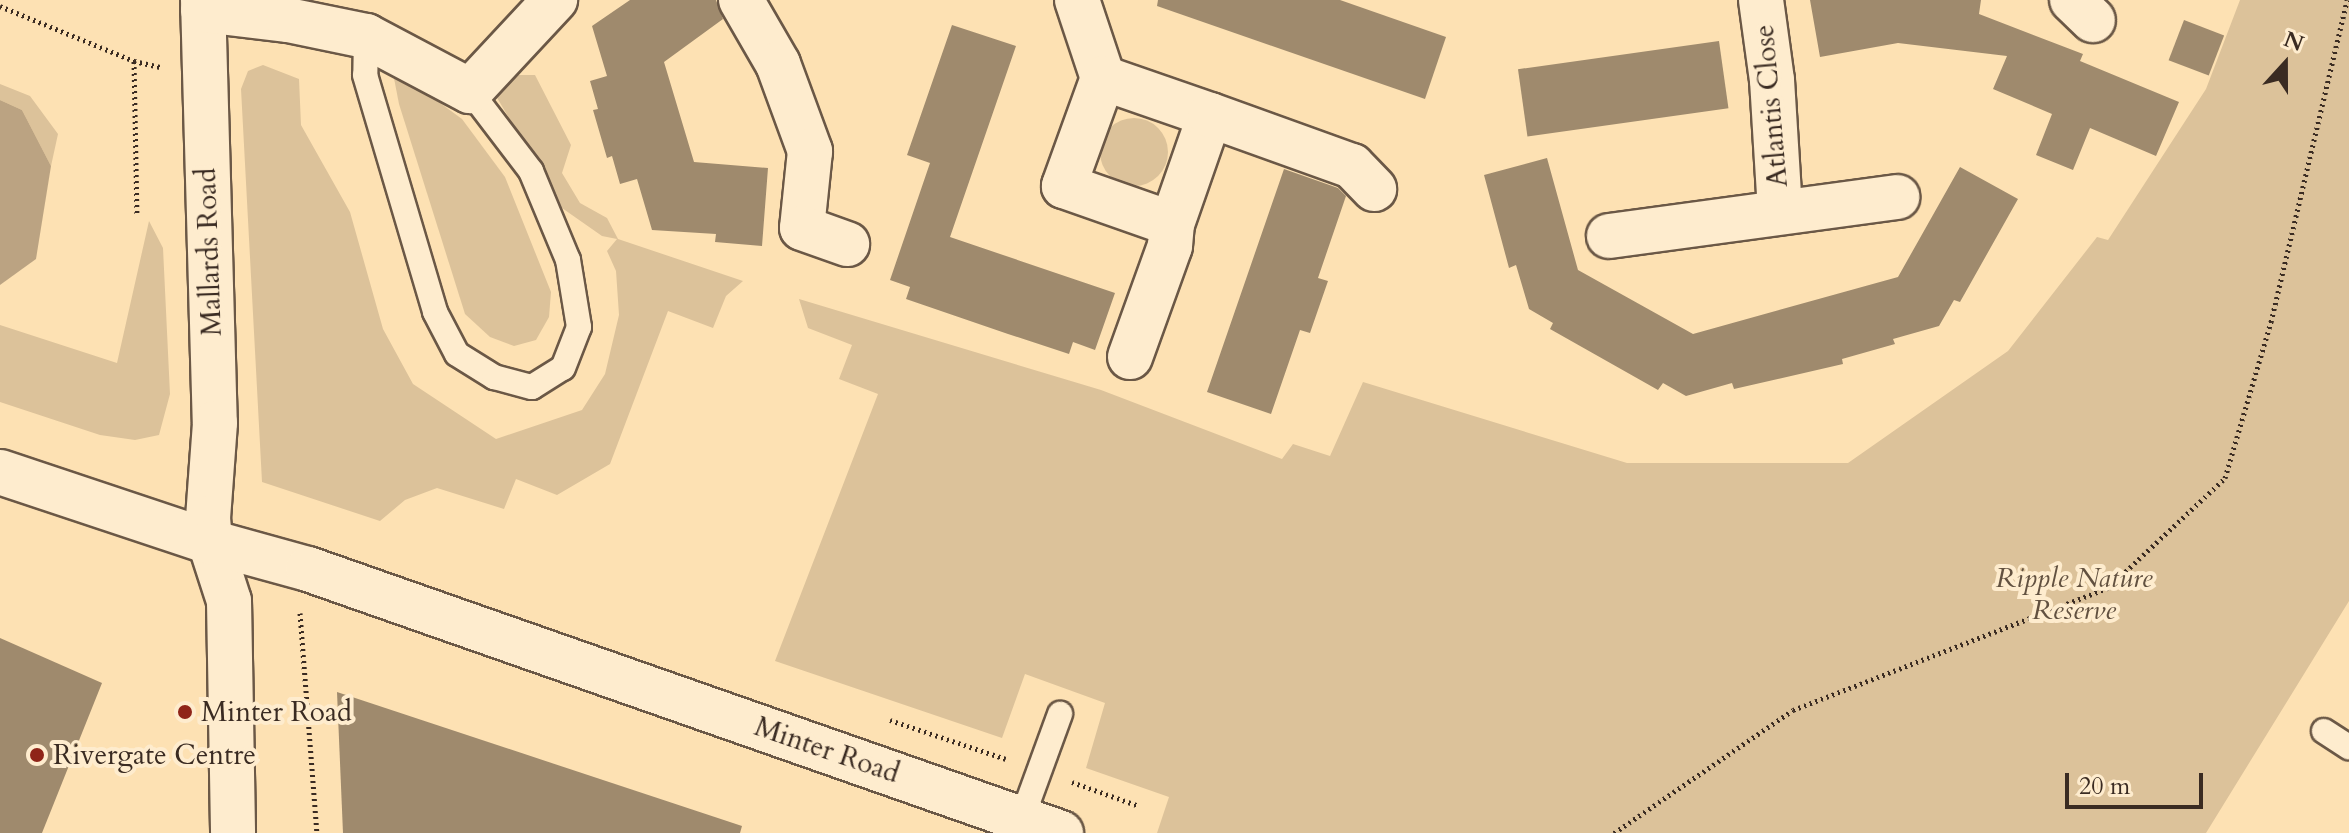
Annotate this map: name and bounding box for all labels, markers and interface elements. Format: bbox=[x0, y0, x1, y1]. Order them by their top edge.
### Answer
street label: Atlantis Close bbox=[1747, 23, 1795, 189]
north arrow bbox=[2245, 24, 2325, 104]
text: N bbox=[2279, 24, 2308, 59]
street label: Mallards Road bbox=[189, 167, 229, 337]
park label: Ripple Nature Reserve bbox=[1995, 561, 2153, 627]
place label: Minter Road bbox=[201, 695, 352, 729]
marker: Minter Road bbox=[176, 703, 194, 721]
street label: Minter Road bbox=[750, 710, 904, 790]
place label: Rivergate Centre bbox=[53, 738, 256, 772]
marker: Rivergate Centre bbox=[28, 746, 46, 764]
scale bar bbox=[2069, 757, 2207, 807]
text: 20 m bbox=[2079, 770, 2130, 803]

